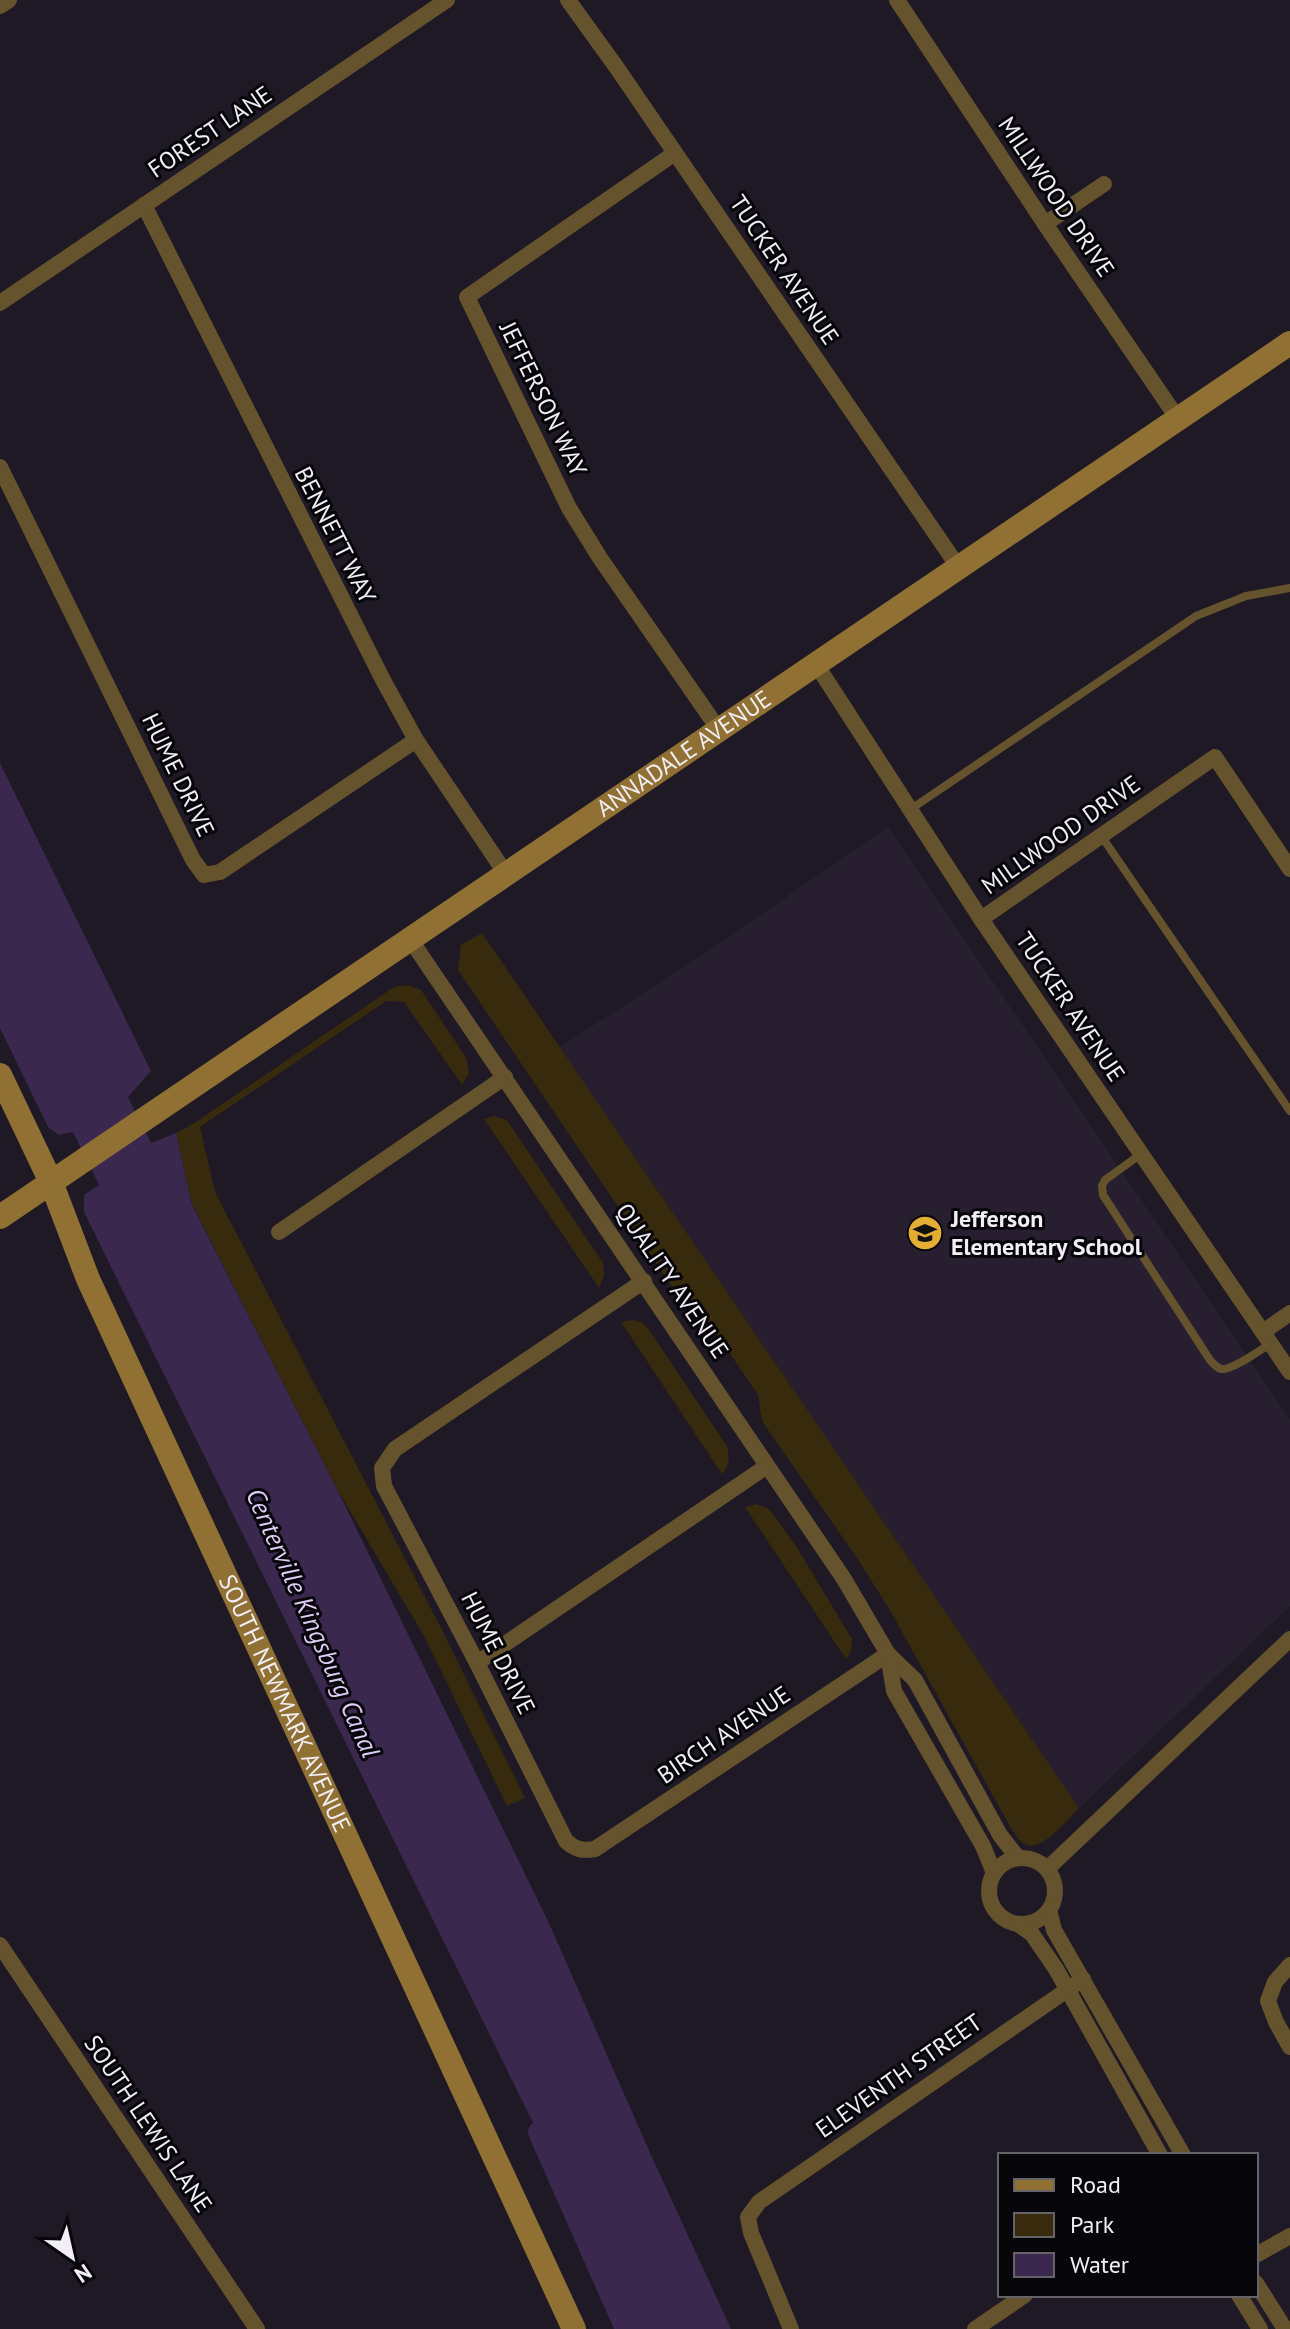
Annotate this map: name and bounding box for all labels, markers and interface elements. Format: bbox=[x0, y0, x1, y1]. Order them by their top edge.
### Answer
street label: FOREST LANE bbox=[142, 79, 278, 184]
street label: MILLWOOD DRIVE bbox=[991, 111, 1122, 283]
street label: TUCKER AVENUE bbox=[723, 189, 846, 351]
street label: JEFFERSON WAY bbox=[492, 316, 594, 482]
street label: BENNETT WAY bbox=[288, 461, 383, 609]
street label: ANNADALE AVENUE bbox=[590, 683, 777, 824]
street label: HUME DRIVE bbox=[135, 708, 222, 842]
street label: MILLWOOD DRIVE bbox=[975, 768, 1146, 901]
street label: TUCKER AVENUE bbox=[1009, 926, 1132, 1088]
street label: QUALITY AVENUE bbox=[609, 1197, 736, 1364]
place label: Jefferson Elementary School bbox=[950, 1203, 1143, 1262]
school or university icon: Jefferson Elementary School bbox=[906, 1214, 944, 1252]
water label: Centerville Kingsburg Canal bbox=[239, 1483, 388, 1763]
street label: SOUTH NEWMARK AVENUE bbox=[212, 1569, 358, 1837]
street label: HUME DRIVE bbox=[454, 1586, 543, 1719]
street label: BIRCH AVENUE bbox=[651, 1679, 796, 1790]
street label: ELEVENTH STREET bbox=[810, 2007, 988, 2145]
street label: SOUTH LEWIS LANE bbox=[78, 2029, 219, 2218]
legend bbox=[998, 2153, 1258, 2297]
text: Road bbox=[1070, 2169, 1121, 2200]
text: Park bbox=[1070, 2209, 1115, 2240]
north arrow bbox=[32, 2217, 112, 2297]
text: Water bbox=[1070, 2249, 1129, 2280]
text: N bbox=[69, 2258, 97, 2289]

